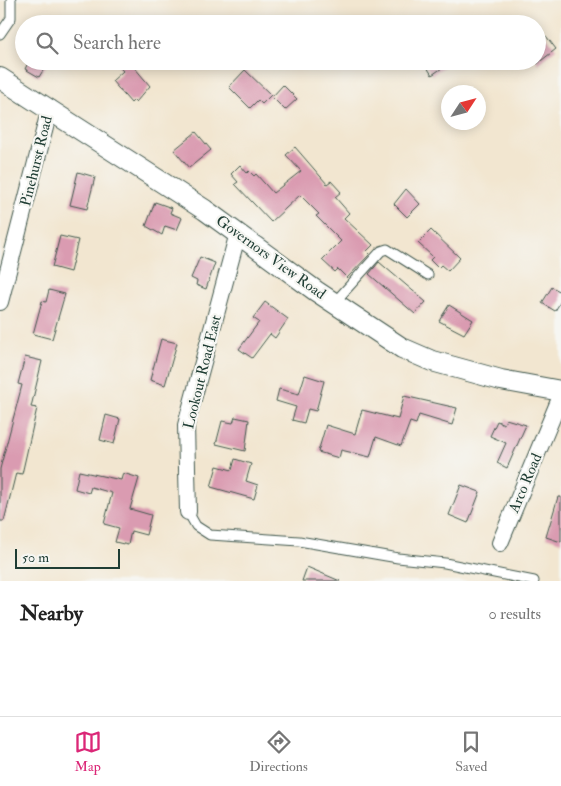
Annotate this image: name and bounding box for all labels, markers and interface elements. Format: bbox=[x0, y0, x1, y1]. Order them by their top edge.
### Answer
search box bbox=[15, 15, 546, 70]
icon: search bbox=[33, 29, 61, 57]
text: Search here bbox=[73, 31, 161, 55]
north arrow bbox=[441, 85, 486, 130]
street label: Pinehurst Road bbox=[16, 113, 57, 208]
street label: Governors View Road bbox=[212, 211, 330, 304]
street label: Lookout Road East bbox=[179, 313, 226, 431]
street label: Arco Road bbox=[504, 450, 547, 517]
scale bar bbox=[15, 546, 120, 569]
text: 50 m bbox=[22, 549, 49, 566]
text: Nearby bbox=[20, 600, 83, 627]
text: 0 results bbox=[488, 604, 541, 624]
tab: Map bbox=[74, 728, 102, 775]
tab: Directions bbox=[249, 728, 308, 775]
tab: Saved bbox=[455, 728, 487, 775]

